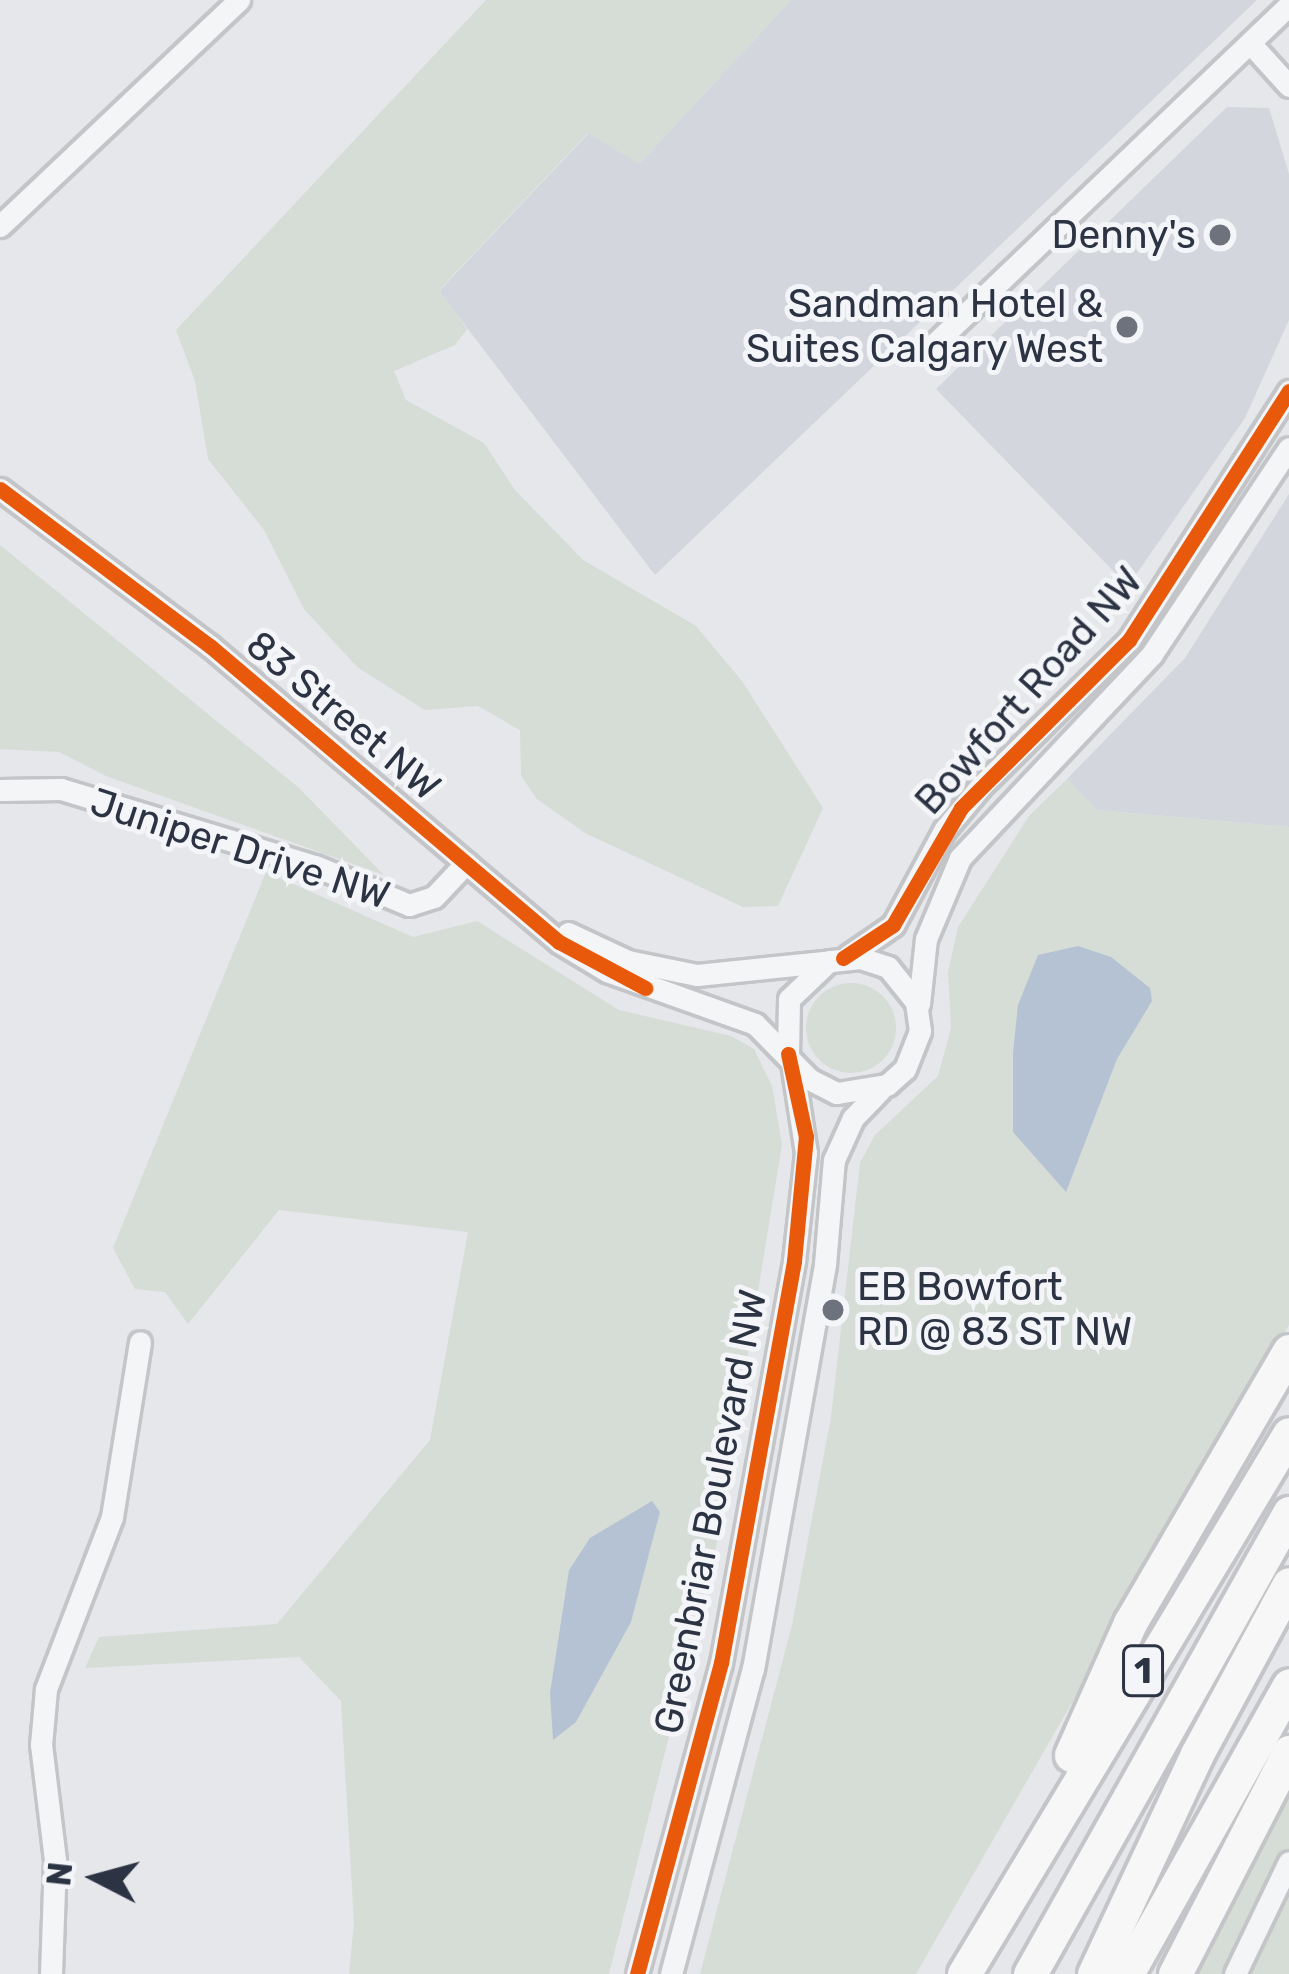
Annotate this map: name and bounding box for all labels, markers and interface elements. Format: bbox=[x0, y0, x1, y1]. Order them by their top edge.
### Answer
place label: Denny's bbox=[1052, 212, 1196, 258]
marker: Denny's bbox=[1207, 222, 1233, 248]
place label: Sandman Hotel & Suites Calgary West bbox=[744, 282, 1103, 373]
marker: Sandman Hotel & Suites Calgary West bbox=[1114, 314, 1140, 340]
street label: Bowfort Road NW bbox=[906, 558, 1152, 824]
street label: 83 Street NW bbox=[237, 621, 449, 811]
street label: Juniper Drive NW bbox=[84, 778, 396, 920]
place label: EB Bowfort RD @ 83 ST NW bbox=[857, 1265, 1133, 1356]
street label: Greenbriar Boulevard NW bbox=[645, 1286, 777, 1738]
marker: EB Bowfort RD @ 83 ST NW bbox=[820, 1297, 846, 1323]
road number: 1 bbox=[1122, 1641, 1164, 1701]
north arrow bbox=[36, 1818, 156, 1938]
text: N bbox=[39, 1860, 80, 1888]

